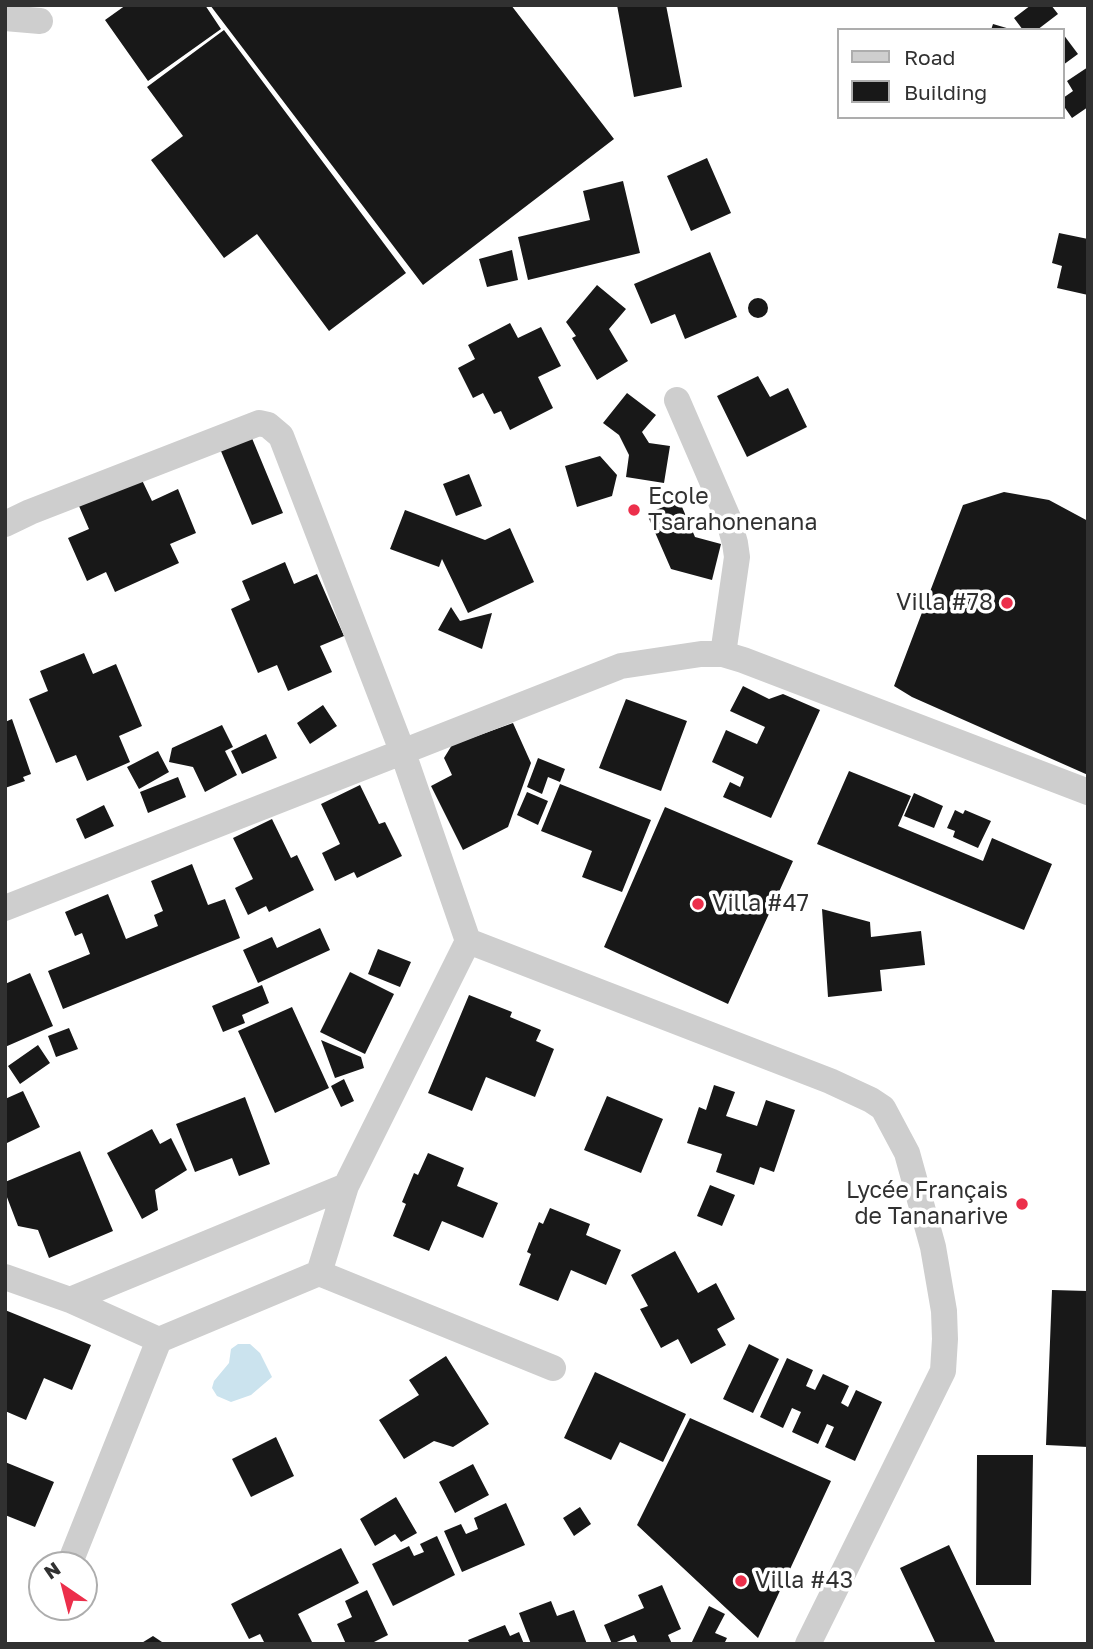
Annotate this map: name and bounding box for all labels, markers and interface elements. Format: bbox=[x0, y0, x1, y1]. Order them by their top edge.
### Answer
legend bbox=[838, 28, 1065, 119]
text: Road bbox=[904, 44, 955, 70]
text: Building bbox=[904, 79, 987, 105]
place label: Ecole Tsarahonenana bbox=[648, 483, 818, 537]
marker: Ecole Tsarahonenana bbox=[626, 502, 642, 518]
place label: Villa #78 bbox=[896, 589, 993, 617]
marker: Villa #78 bbox=[999, 595, 1015, 611]
place label: Villa #47 bbox=[712, 890, 809, 918]
marker: Villa #47 bbox=[690, 896, 706, 912]
place label: Lycée Français de Tananarive bbox=[846, 1177, 1008, 1231]
marker: Lycée Français de Tananarive bbox=[1014, 1196, 1030, 1212]
north arrow bbox=[28, 1551, 98, 1621]
text: N bbox=[39, 1556, 64, 1584]
place label: Villa #43 bbox=[755, 1567, 853, 1595]
marker: Villa #43 bbox=[733, 1573, 749, 1589]

